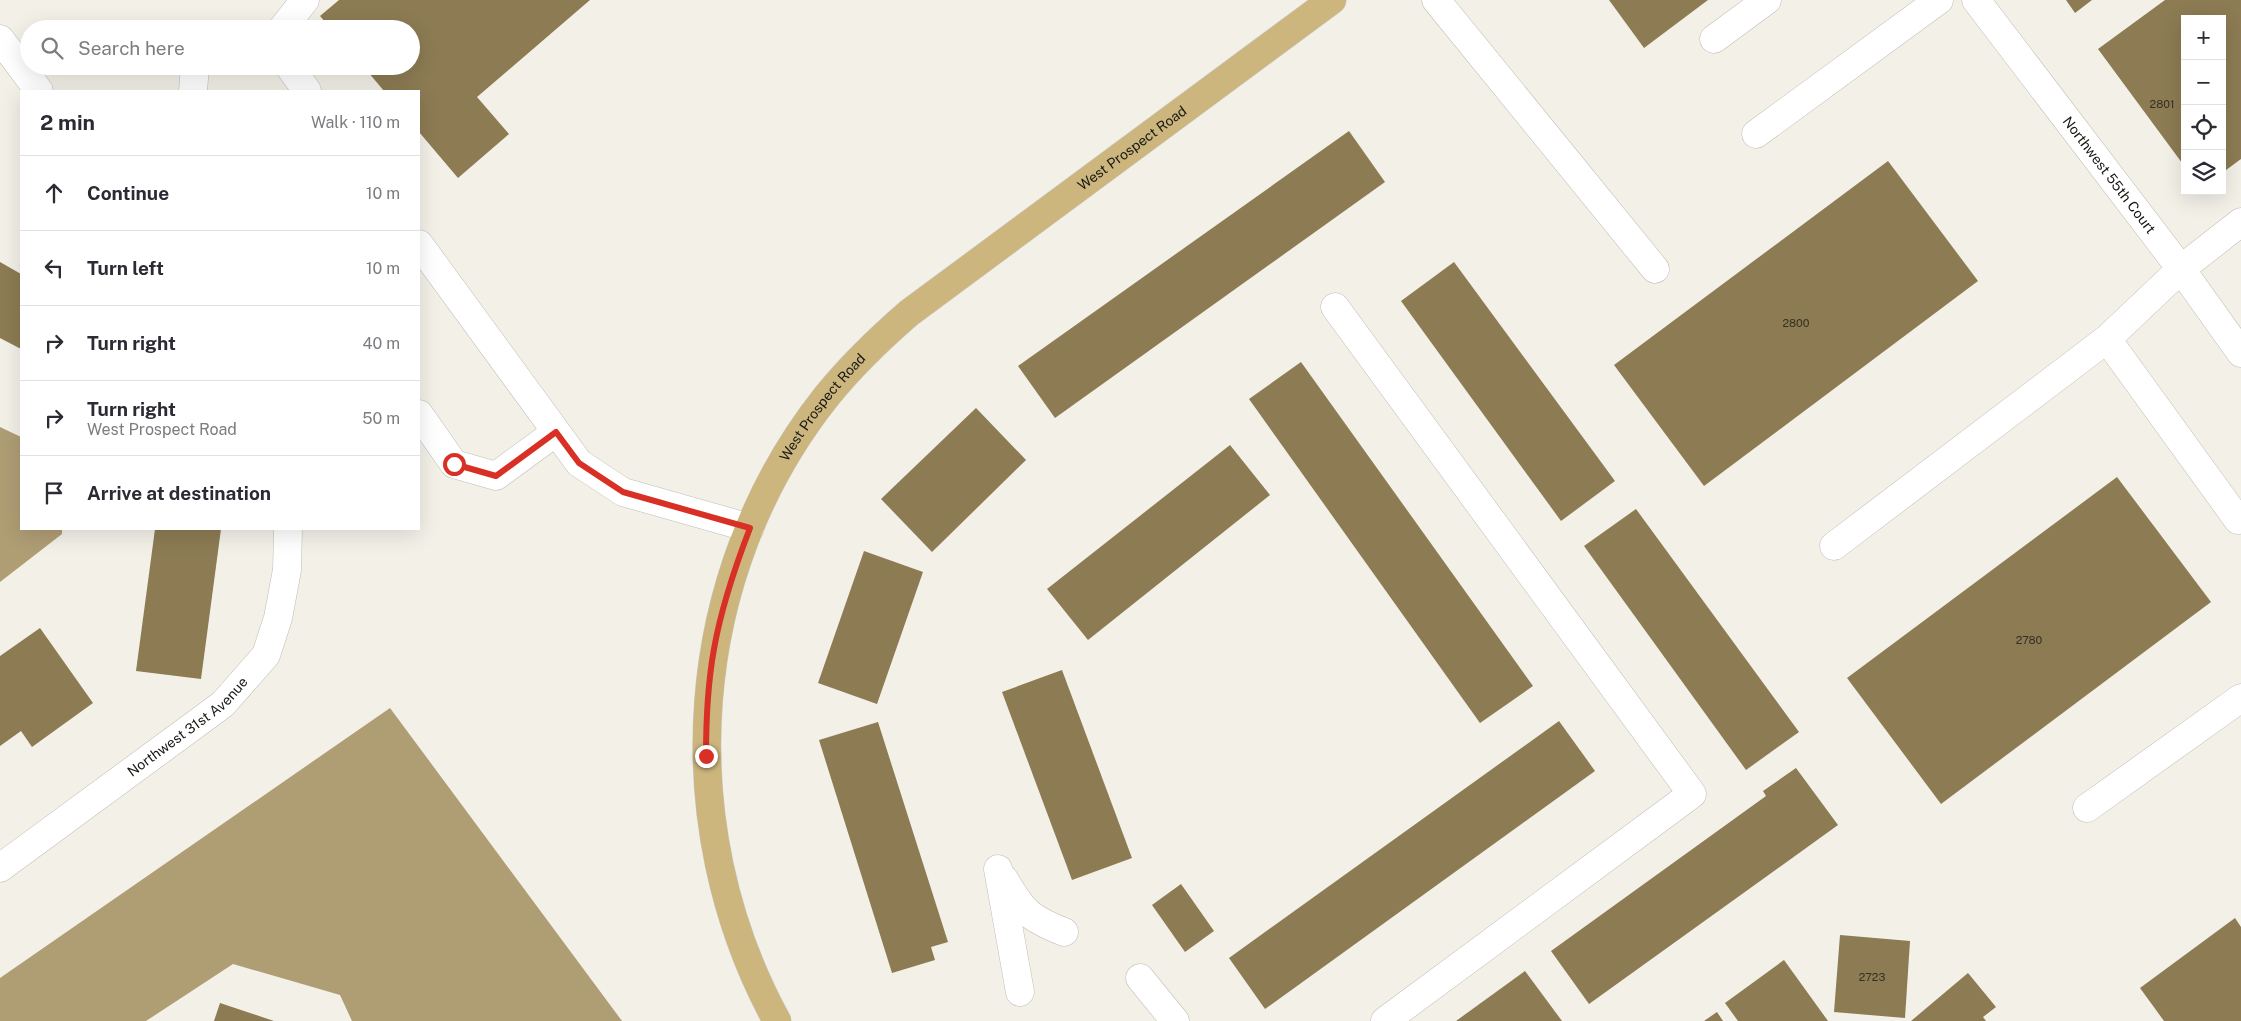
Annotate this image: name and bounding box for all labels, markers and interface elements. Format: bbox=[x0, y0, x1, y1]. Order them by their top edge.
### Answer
map controls bbox=[2181, 15, 2226, 195]
button: + bbox=[2181, 15, 2226, 60]
search box bbox=[20, 20, 420, 75]
icon: search bbox=[38, 34, 66, 62]
text: Search here bbox=[78, 37, 185, 59]
button: − bbox=[2181, 60, 2226, 105]
house number: 2801 bbox=[2150, 98, 2174, 110]
street label: West Prospect Road bbox=[1074, 103, 1189, 194]
button: locate bbox=[2181, 105, 2226, 150]
text: 2 min bbox=[40, 110, 95, 135]
text: Walk · 110 m bbox=[311, 113, 400, 132]
street label: Northwest 55th Court bbox=[2060, 113, 2159, 237]
button: layers bbox=[2181, 150, 2226, 195]
icon: ahead bbox=[40, 179, 68, 207]
text: Continue bbox=[87, 182, 169, 204]
text: 10 m bbox=[366, 184, 400, 203]
icon: left bbox=[40, 254, 68, 282]
text: Turn left bbox=[87, 257, 164, 279]
text: 10 m bbox=[366, 259, 400, 278]
house number: 2800 bbox=[1783, 317, 1810, 329]
icon: right bbox=[40, 329, 68, 357]
text: Turn right bbox=[87, 332, 176, 354]
text: 40 m bbox=[362, 334, 400, 353]
street label: West Prospect Road bbox=[776, 350, 869, 464]
text: Turn right bbox=[87, 398, 176, 420]
icon: right bbox=[40, 404, 68, 432]
text: 50 m bbox=[362, 409, 400, 428]
text: West Prospect Road bbox=[87, 420, 237, 439]
route start bbox=[443, 453, 466, 476]
icon: arrive bbox=[40, 479, 68, 507]
text: Arrive at destination bbox=[87, 482, 271, 504]
house number: 2780 bbox=[2016, 634, 2043, 646]
street label: Northwest 31st Avenue bbox=[124, 674, 251, 780]
route end bbox=[695, 745, 718, 768]
house number: 2723 bbox=[1859, 971, 1885, 983]

